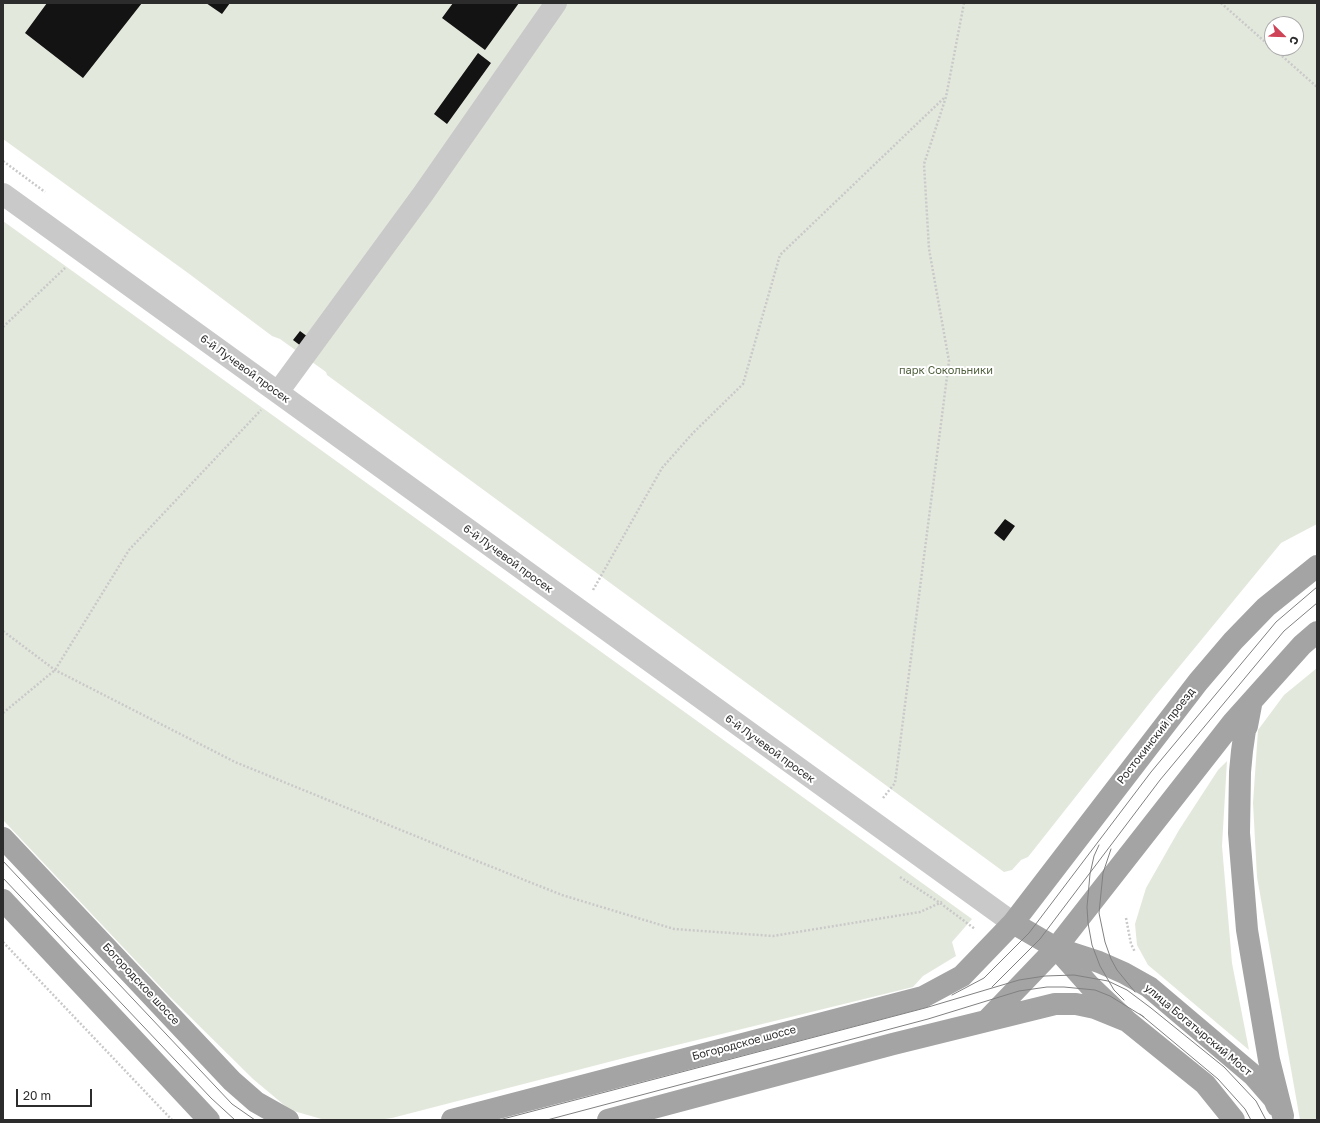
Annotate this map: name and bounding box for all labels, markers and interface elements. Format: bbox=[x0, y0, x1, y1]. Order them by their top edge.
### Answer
north arrow bbox=[1264, 16, 1304, 56]
text: С bbox=[1287, 34, 1302, 47]
street label: 6-й Лучевой просек bbox=[197, 332, 293, 406]
park label: парк Сокольники bbox=[899, 364, 993, 378]
street label: 6-й Лучевой просек bbox=[460, 522, 556, 596]
street label: Ростокинский проезд bbox=[1114, 685, 1198, 787]
street label: 6-й Лучевой просек bbox=[722, 712, 818, 786]
street label: Богородское шоссе bbox=[100, 940, 182, 1028]
street label: улица Богатырский Мост bbox=[1142, 981, 1254, 1079]
street label: Богородское шоссе bbox=[691, 1023, 797, 1063]
scale bar bbox=[18, 1081, 94, 1107]
text: 20 m bbox=[23, 1088, 51, 1103]

